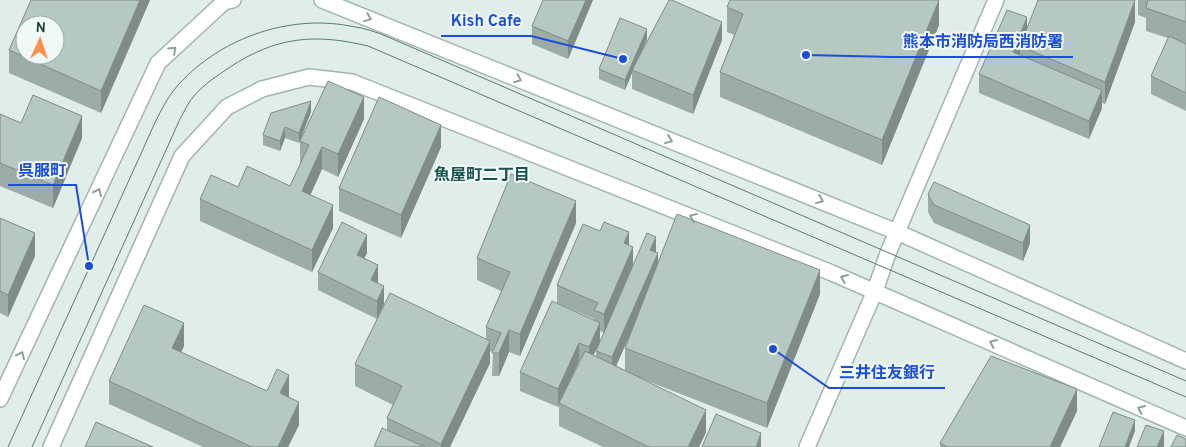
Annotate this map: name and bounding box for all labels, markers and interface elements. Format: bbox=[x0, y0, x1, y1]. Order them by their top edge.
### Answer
callout: Kish Cafe bbox=[441, 5, 531, 36]
one-way arrow bbox=[363, 12, 371, 22]
text: Kish Cafe bbox=[451, 12, 521, 32]
north arrow bbox=[15, 15, 65, 65]
text: N bbox=[35, 20, 46, 37]
callout: 熊本市消防局西消防署 bbox=[893, 26, 1073, 57]
text: 熊本市消防局西消防署 bbox=[903, 32, 1063, 53]
one-way arrow bbox=[167, 47, 176, 56]
one-way arrow bbox=[513, 73, 522, 83]
one-way arrow bbox=[664, 133, 673, 144]
callout: 呉服町 bbox=[8, 154, 76, 185]
text: 呉服町 bbox=[18, 162, 66, 182]
district label: 魚屋町二丁目 bbox=[434, 165, 530, 186]
one-way arrow bbox=[91, 188, 102, 197]
one-way arrow bbox=[815, 194, 824, 205]
one-way arrow bbox=[689, 213, 698, 224]
one-way arrow bbox=[840, 273, 849, 284]
one-way arrow bbox=[989, 339, 998, 349]
one-way arrow bbox=[15, 351, 25, 360]
callout: 三井住友銀行 bbox=[829, 357, 945, 388]
text: 三井住友銀行 bbox=[839, 363, 935, 384]
one-way arrow bbox=[1137, 404, 1146, 415]

